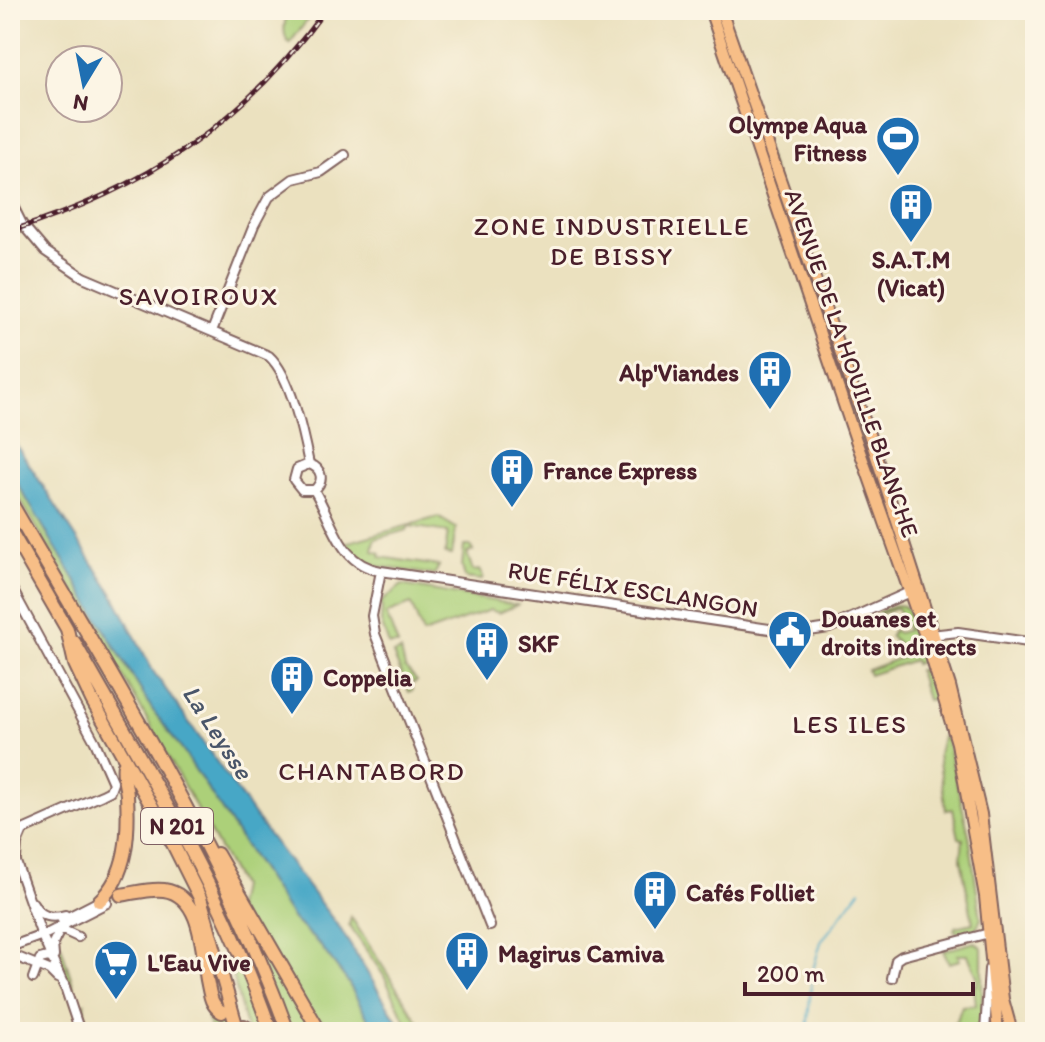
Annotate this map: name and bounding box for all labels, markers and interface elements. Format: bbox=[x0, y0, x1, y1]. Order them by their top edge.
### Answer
north arrow bbox=[44, 44, 124, 124]
text: N bbox=[71, 89, 90, 118]
place label: Olympe Aqua Fitness bbox=[729, 110, 868, 167]
sports icon: Olympe Aqua Fitness bbox=[874, 114, 922, 177]
building icon: S.A.T.M (Vicat) bbox=[887, 181, 935, 244]
street label: AVENUE DE LA HOUILLE BLANCHE bbox=[779, 185, 925, 541]
district label: ZONE INDUSTRIELLE DE BISSY bbox=[474, 210, 750, 272]
place label: S.A.T.M (Vicat) bbox=[872, 245, 950, 303]
district label: SAVOIROUX bbox=[119, 280, 279, 312]
building icon: Alp'Viandes bbox=[746, 348, 794, 411]
place label: Alp'Viandes bbox=[618, 358, 739, 388]
building icon: France Express bbox=[488, 446, 536, 509]
place label: France Express bbox=[543, 456, 697, 486]
street label: RUE FÉLIX ESCLANGON bbox=[506, 555, 760, 623]
place label: Douanes et droits indirects bbox=[821, 604, 977, 661]
public building icon: Douanes et droits indirects bbox=[766, 608, 814, 671]
building icon: SKF bbox=[463, 619, 511, 682]
place label: SKF bbox=[518, 629, 560, 658]
building icon: Coppelia bbox=[268, 653, 316, 716]
place label: Coppelia bbox=[323, 663, 413, 693]
water label: La Leysse bbox=[176, 679, 261, 786]
district label: LES ILES bbox=[792, 708, 908, 740]
district label: CHANTABORD bbox=[278, 755, 466, 787]
road number: N 201 bbox=[141, 808, 213, 844]
building icon: Cafés Folliet bbox=[631, 868, 679, 931]
place label: Cafés Folliet bbox=[686, 878, 815, 907]
building icon: Magirus Camiva bbox=[443, 929, 491, 992]
supermarket icon: L'Eau Vive bbox=[92, 938, 140, 1001]
place label: Magirus Camiva bbox=[498, 939, 665, 969]
scale bar bbox=[745, 946, 973, 996]
place label: L'Eau Vive bbox=[147, 948, 251, 977]
text: 200 m bbox=[757, 959, 825, 988]

